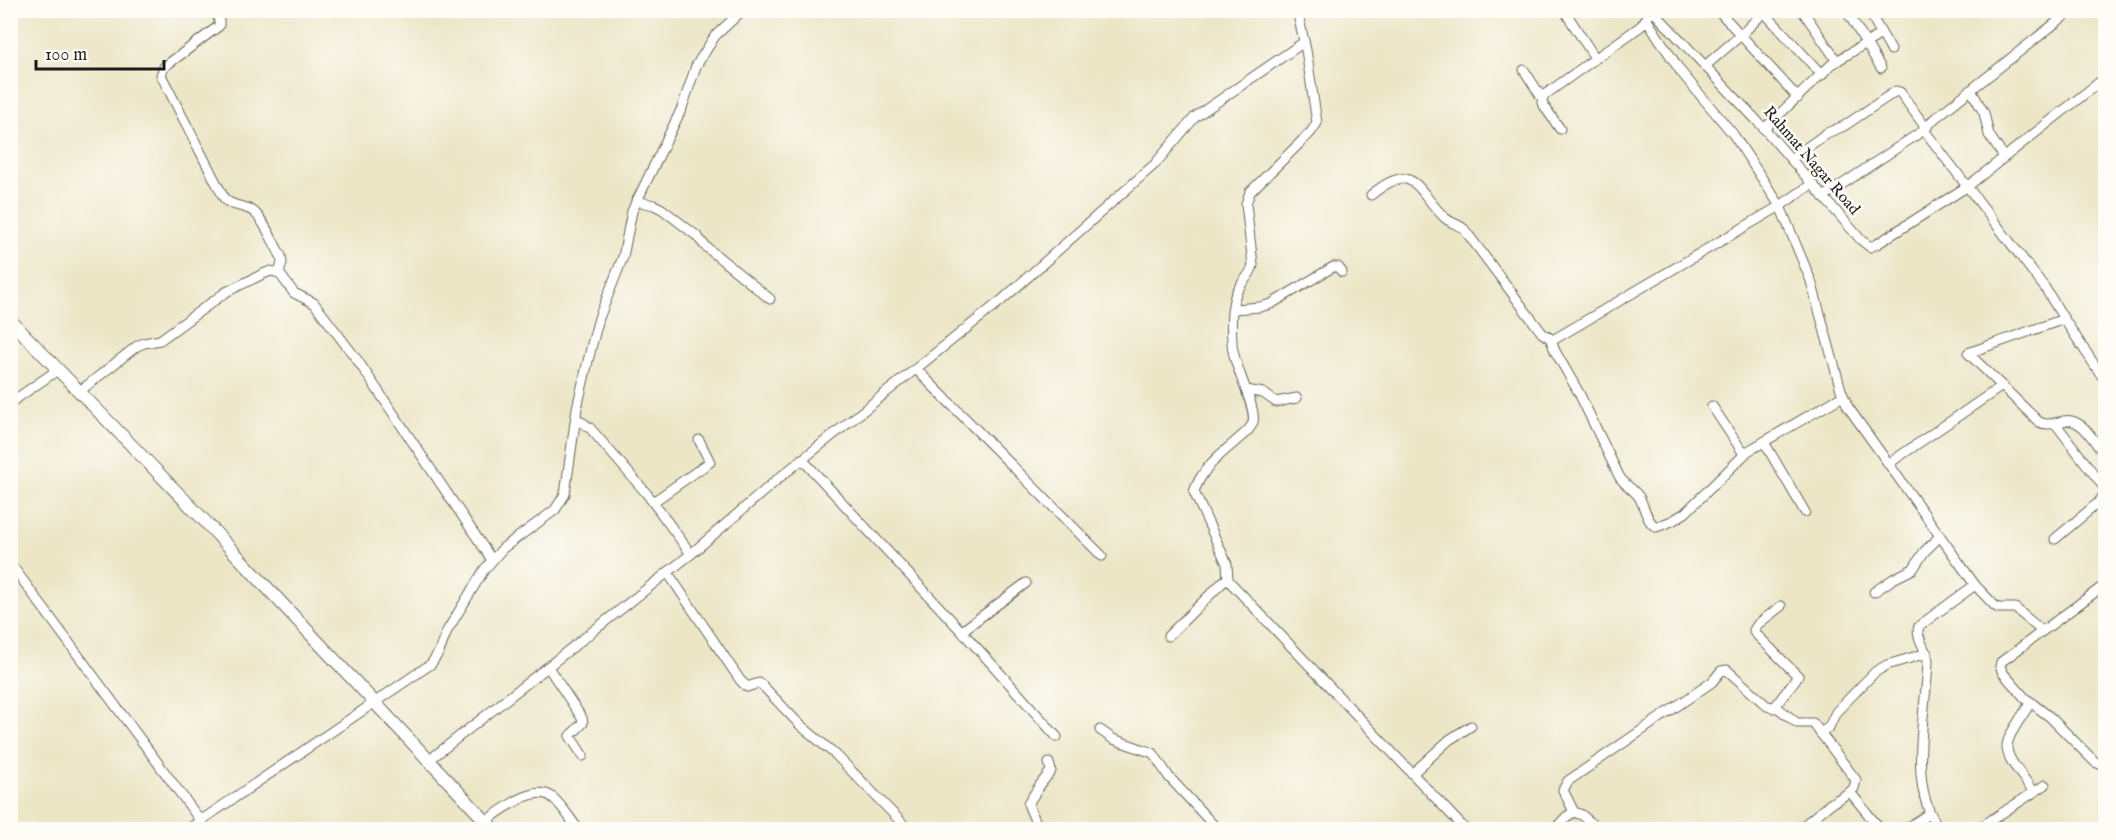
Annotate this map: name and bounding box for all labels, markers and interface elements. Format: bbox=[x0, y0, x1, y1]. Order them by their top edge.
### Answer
scale bar bbox=[36, 33, 164, 71]
text: 100 m bbox=[45, 44, 87, 67]
street label: Rahmat Nagar Road bbox=[1758, 103, 1864, 220]

